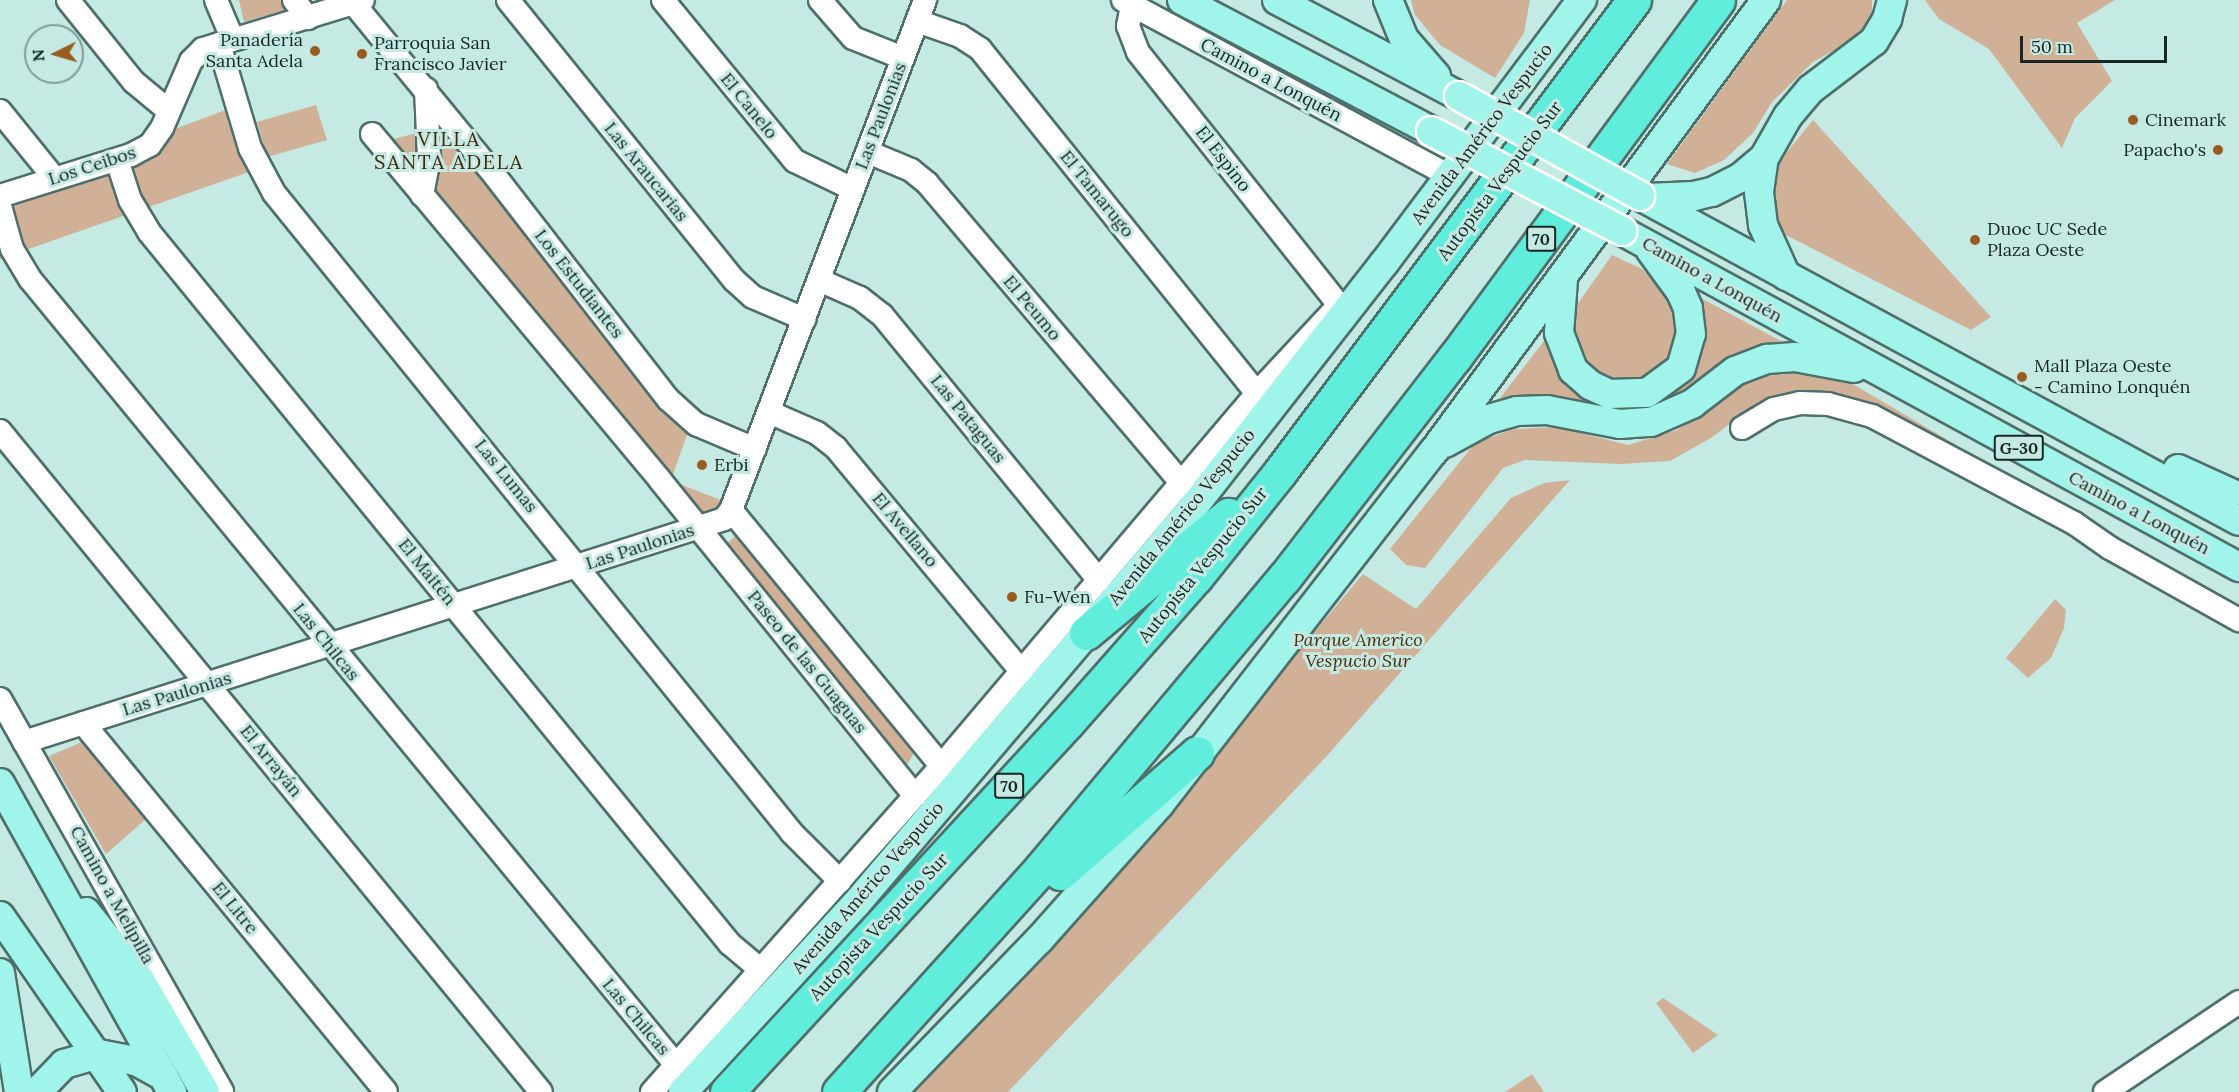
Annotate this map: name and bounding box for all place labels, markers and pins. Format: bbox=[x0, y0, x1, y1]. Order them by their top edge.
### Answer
place label: Panadería Santa Adela bbox=[206, 30, 303, 72]
place label: Parroquia San Francisco Javier bbox=[374, 33, 506, 76]
marker: Panadería Santa Adela bbox=[308, 44, 322, 58]
marker: Parroquia San Francisco Javier bbox=[355, 47, 369, 61]
place label: Cinemark bbox=[2145, 109, 2226, 131]
marker: Cinemark bbox=[2126, 113, 2140, 127]
place label: Papacho's bbox=[2123, 139, 2206, 161]
marker: Papacho's bbox=[2211, 143, 2225, 157]
place label: Duoc UC Sede Plaza Oeste bbox=[1987, 219, 2107, 262]
marker: Duoc UC Sede Plaza Oeste bbox=[1968, 233, 1982, 247]
place label: Mall Plaza Oeste - Camino Lonquén bbox=[2034, 356, 2190, 398]
marker: Mall Plaza Oeste - Camino Lonquén bbox=[2015, 370, 2029, 384]
place label: Erbi bbox=[714, 454, 748, 476]
marker: Erbi bbox=[695, 458, 709, 472]
place label: Fu-Wen bbox=[1024, 586, 1091, 608]
marker: Fu-Wen bbox=[1005, 590, 1019, 604]

